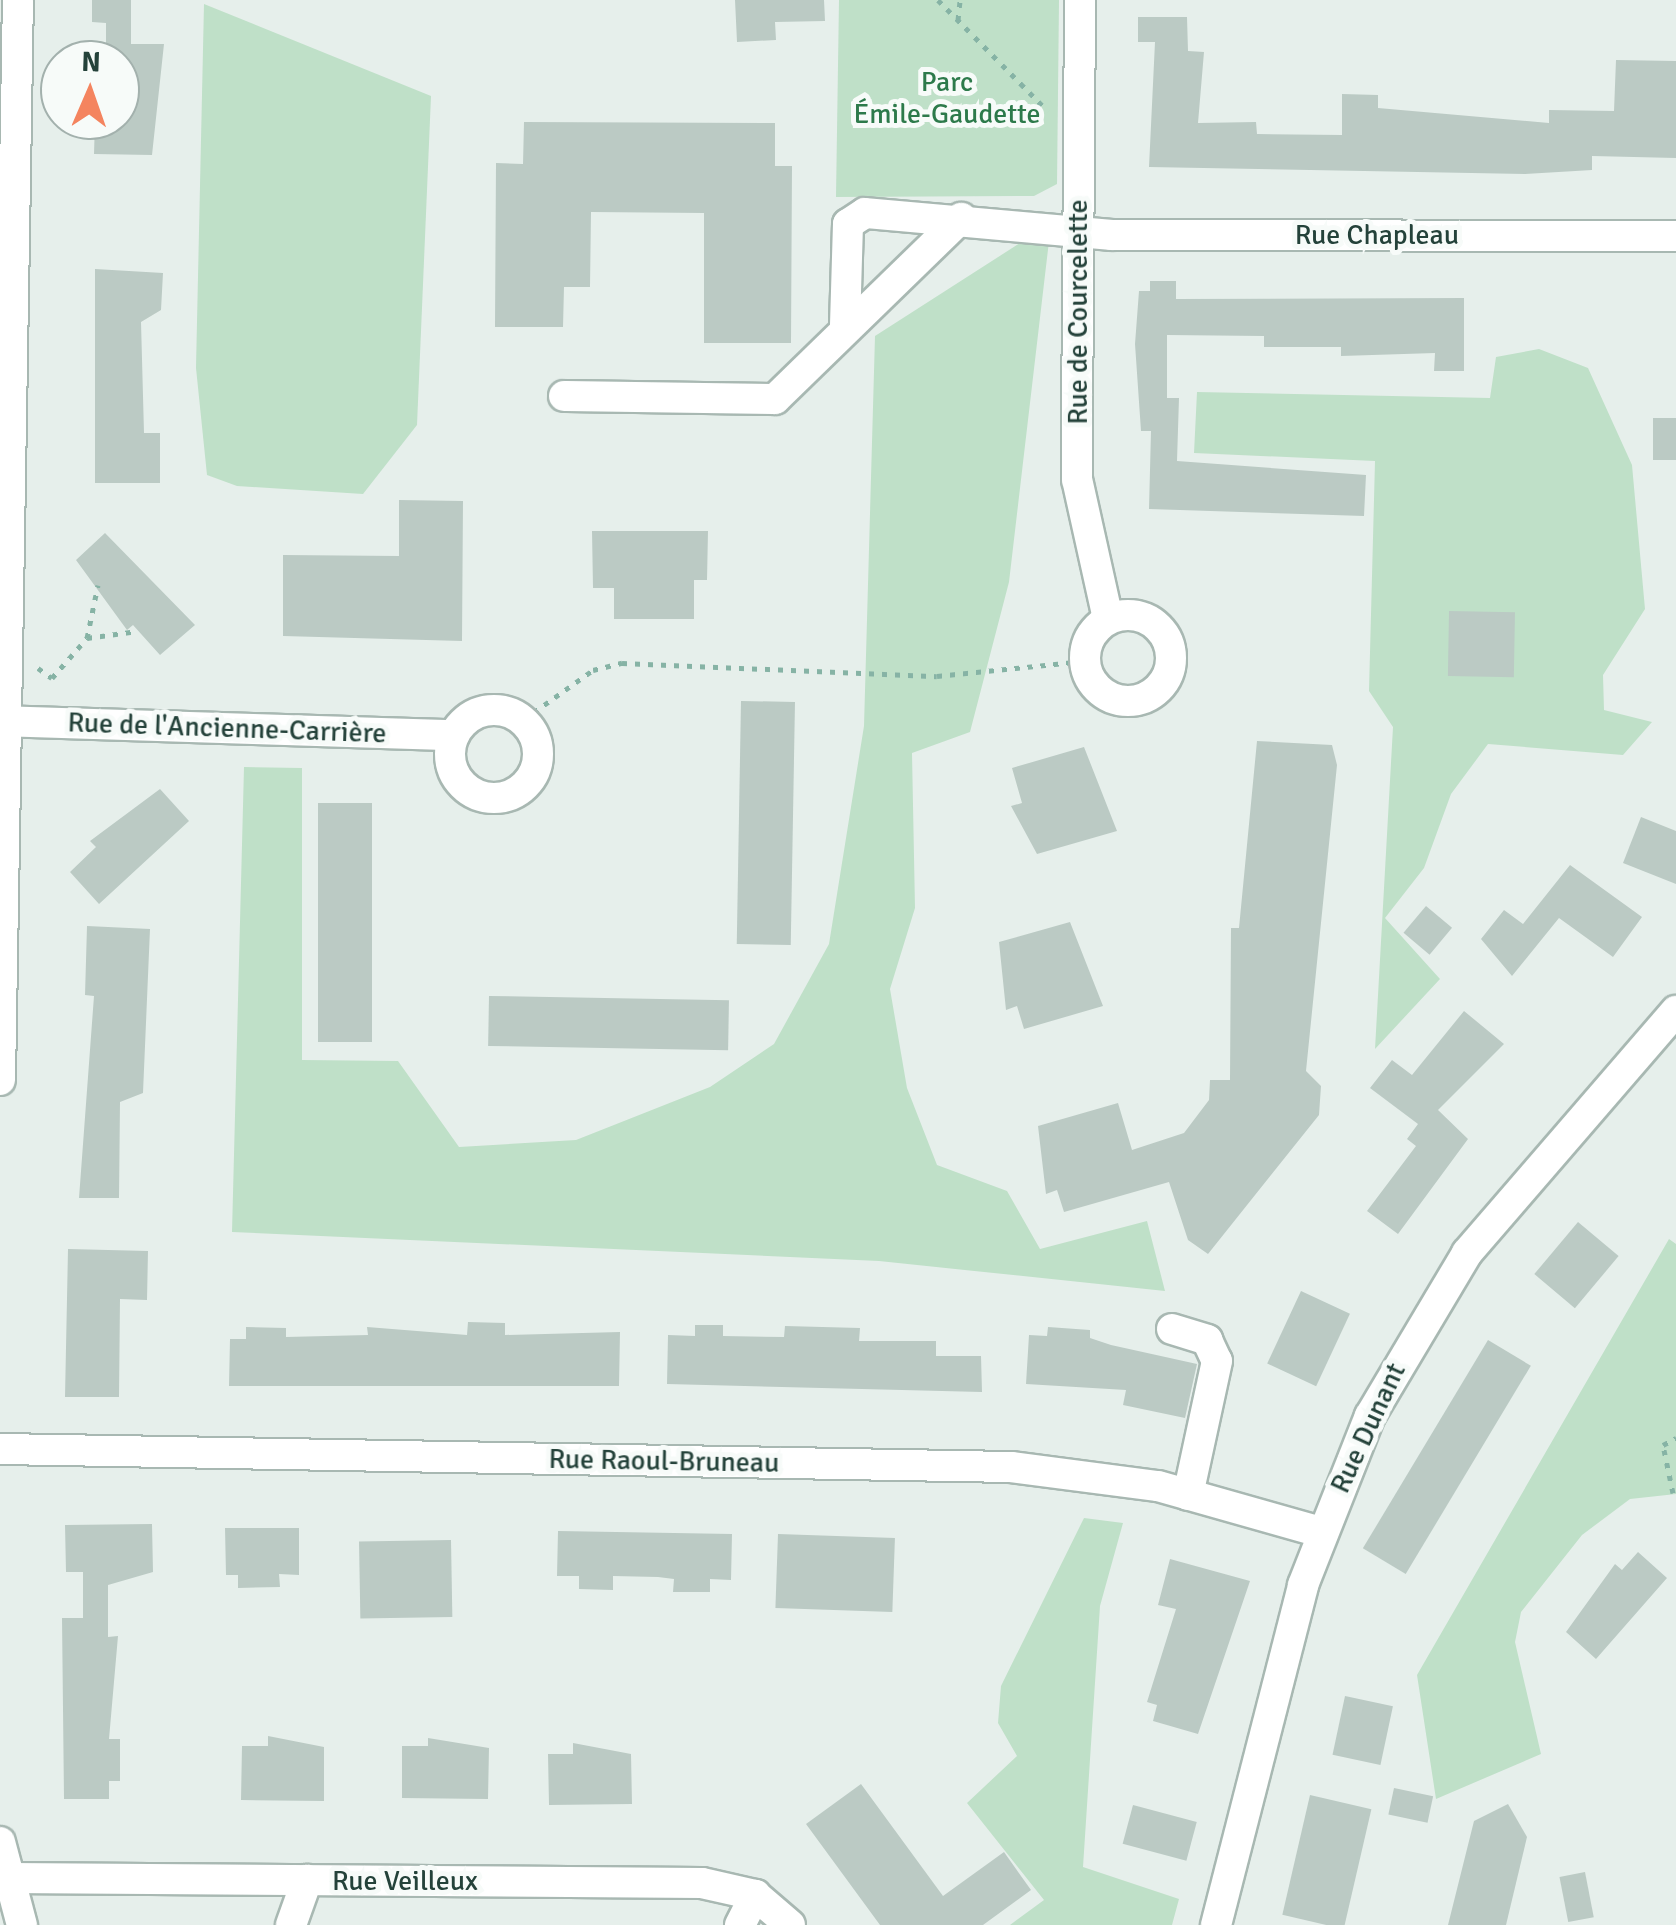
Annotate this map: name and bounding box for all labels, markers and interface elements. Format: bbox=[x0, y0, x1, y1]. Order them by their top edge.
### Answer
north arrow bbox=[40, 40, 140, 140]
text: N bbox=[81, 45, 101, 79]
park label: Parc Émile-Gaudette bbox=[853, 65, 1041, 131]
street label: Rue de Courcelette bbox=[1061, 199, 1095, 425]
street label: Rue Chapleau bbox=[1295, 218, 1459, 252]
street label: Rue de l'Ancienne-Carrière bbox=[67, 706, 387, 750]
street label: Rue Dunant bbox=[1323, 1358, 1413, 1498]
street label: Rue Raoul-Bruneau bbox=[548, 1442, 780, 1480]
street label: Rue Veilleux bbox=[332, 1864, 478, 1898]

